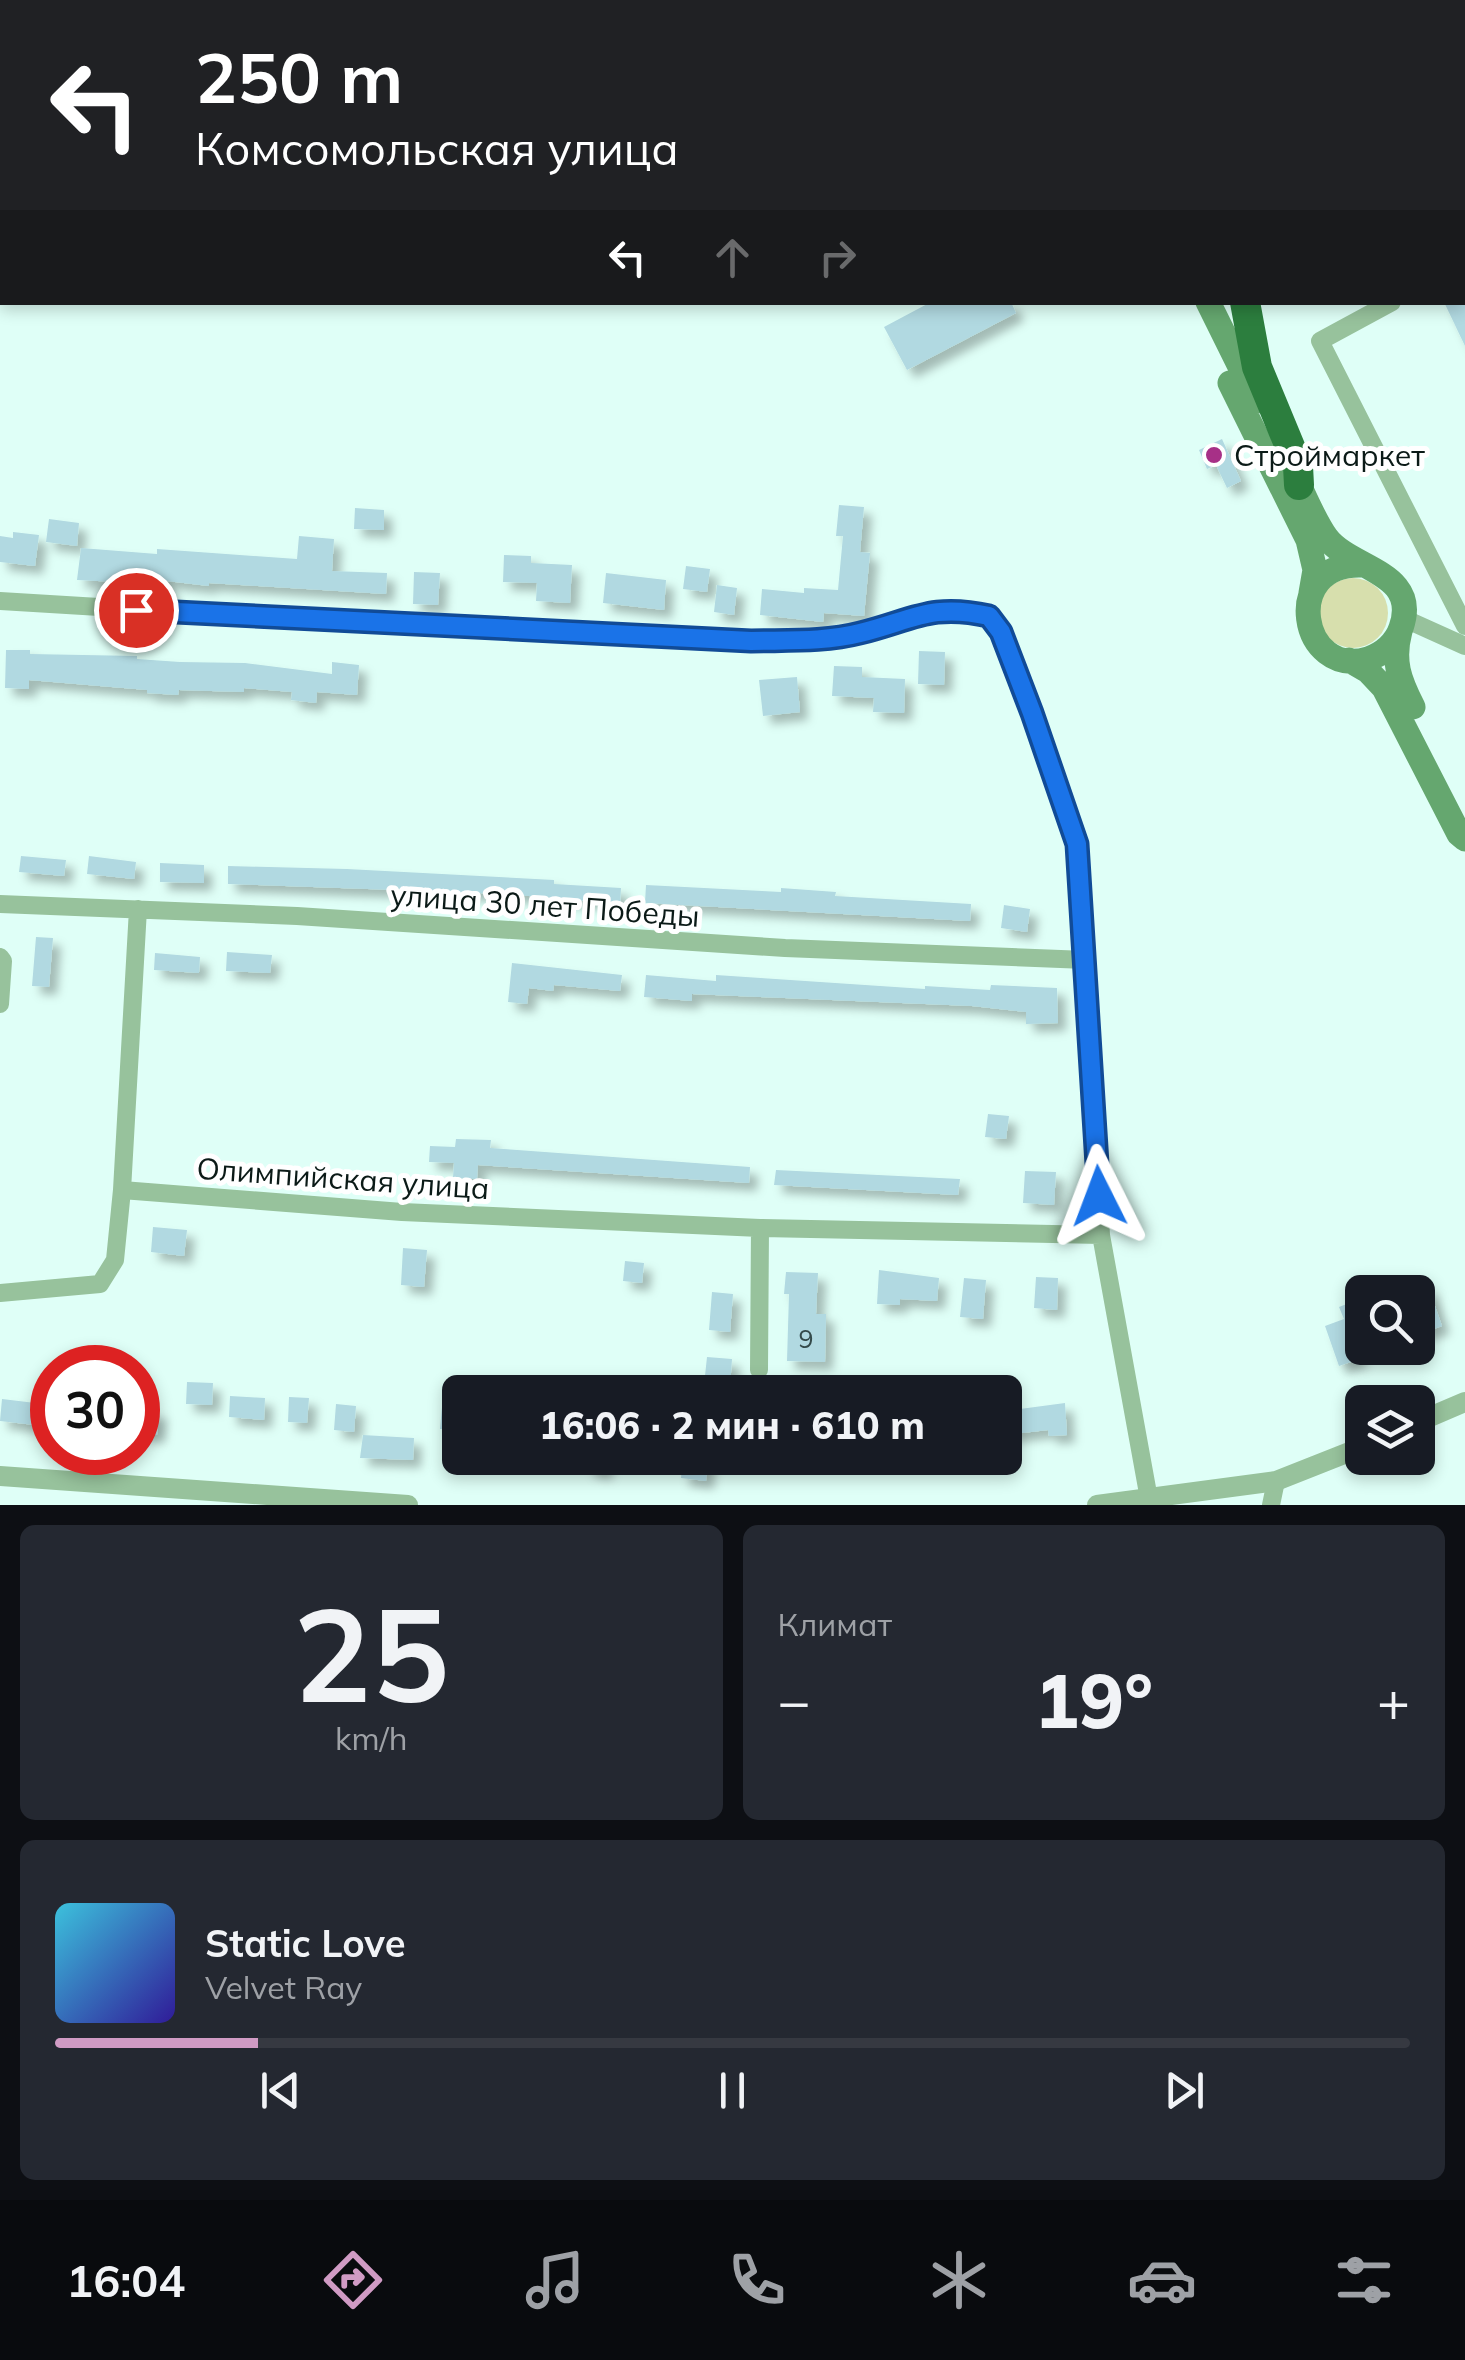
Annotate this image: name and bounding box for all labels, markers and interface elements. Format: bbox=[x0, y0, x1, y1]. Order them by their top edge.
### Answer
text: 250 m bbox=[195, 33, 403, 121]
icon: left bbox=[30, 40, 160, 170]
text: Комсомольская улица bbox=[195, 120, 679, 176]
icon: left bbox=[600, 230, 655, 285]
icon: ahead bbox=[705, 230, 760, 285]
icon: right bbox=[810, 230, 865, 285]
place label: Строймаркет bbox=[1234, 436, 1425, 474]
marker: Строймаркет bbox=[1203, 444, 1225, 466]
pin bbox=[94, 568, 179, 653]
icon: arrive bbox=[109, 583, 164, 638]
street label: улица 30 лет Победы bbox=[389, 875, 701, 935]
position arrow bbox=[1047, 1144, 1151, 1248]
street label: Олимпийская улица bbox=[195, 1149, 491, 1207]
map controls bbox=[1345, 1275, 1435, 1475]
button: search bbox=[1345, 1275, 1435, 1365]
house number: 9 bbox=[798, 1323, 814, 1354]
speed limit sign: 30 bbox=[30, 1345, 160, 1475]
button: layers bbox=[1345, 1385, 1435, 1475]
text: 16:06 · 2 мин · 610 m bbox=[539, 1401, 925, 1449]
text: 25 bbox=[293, 1571, 449, 1735]
text: Климат bbox=[778, 1604, 892, 1644]
text: 19° bbox=[1034, 1653, 1153, 1747]
text: − bbox=[778, 1666, 811, 1735]
text: + bbox=[1377, 1666, 1410, 1735]
text: km/h bbox=[335, 1718, 407, 1758]
text: Static Love bbox=[205, 1919, 406, 1967]
text: Velvet Ray bbox=[205, 1967, 362, 2007]
icon: previous bbox=[253, 2063, 308, 2118]
icon: pause bbox=[705, 2063, 760, 2118]
icon: next bbox=[1157, 2063, 1212, 2118]
icon: directions bbox=[318, 2245, 388, 2315]
icon: music bbox=[520, 2245, 590, 2315]
icon: phone bbox=[722, 2245, 792, 2315]
icon: climate bbox=[924, 2245, 994, 2315]
icon: car bbox=[1127, 2245, 1197, 2315]
icon: filters bbox=[1329, 2245, 1399, 2315]
text: 16:04 bbox=[66, 2252, 185, 2308]

